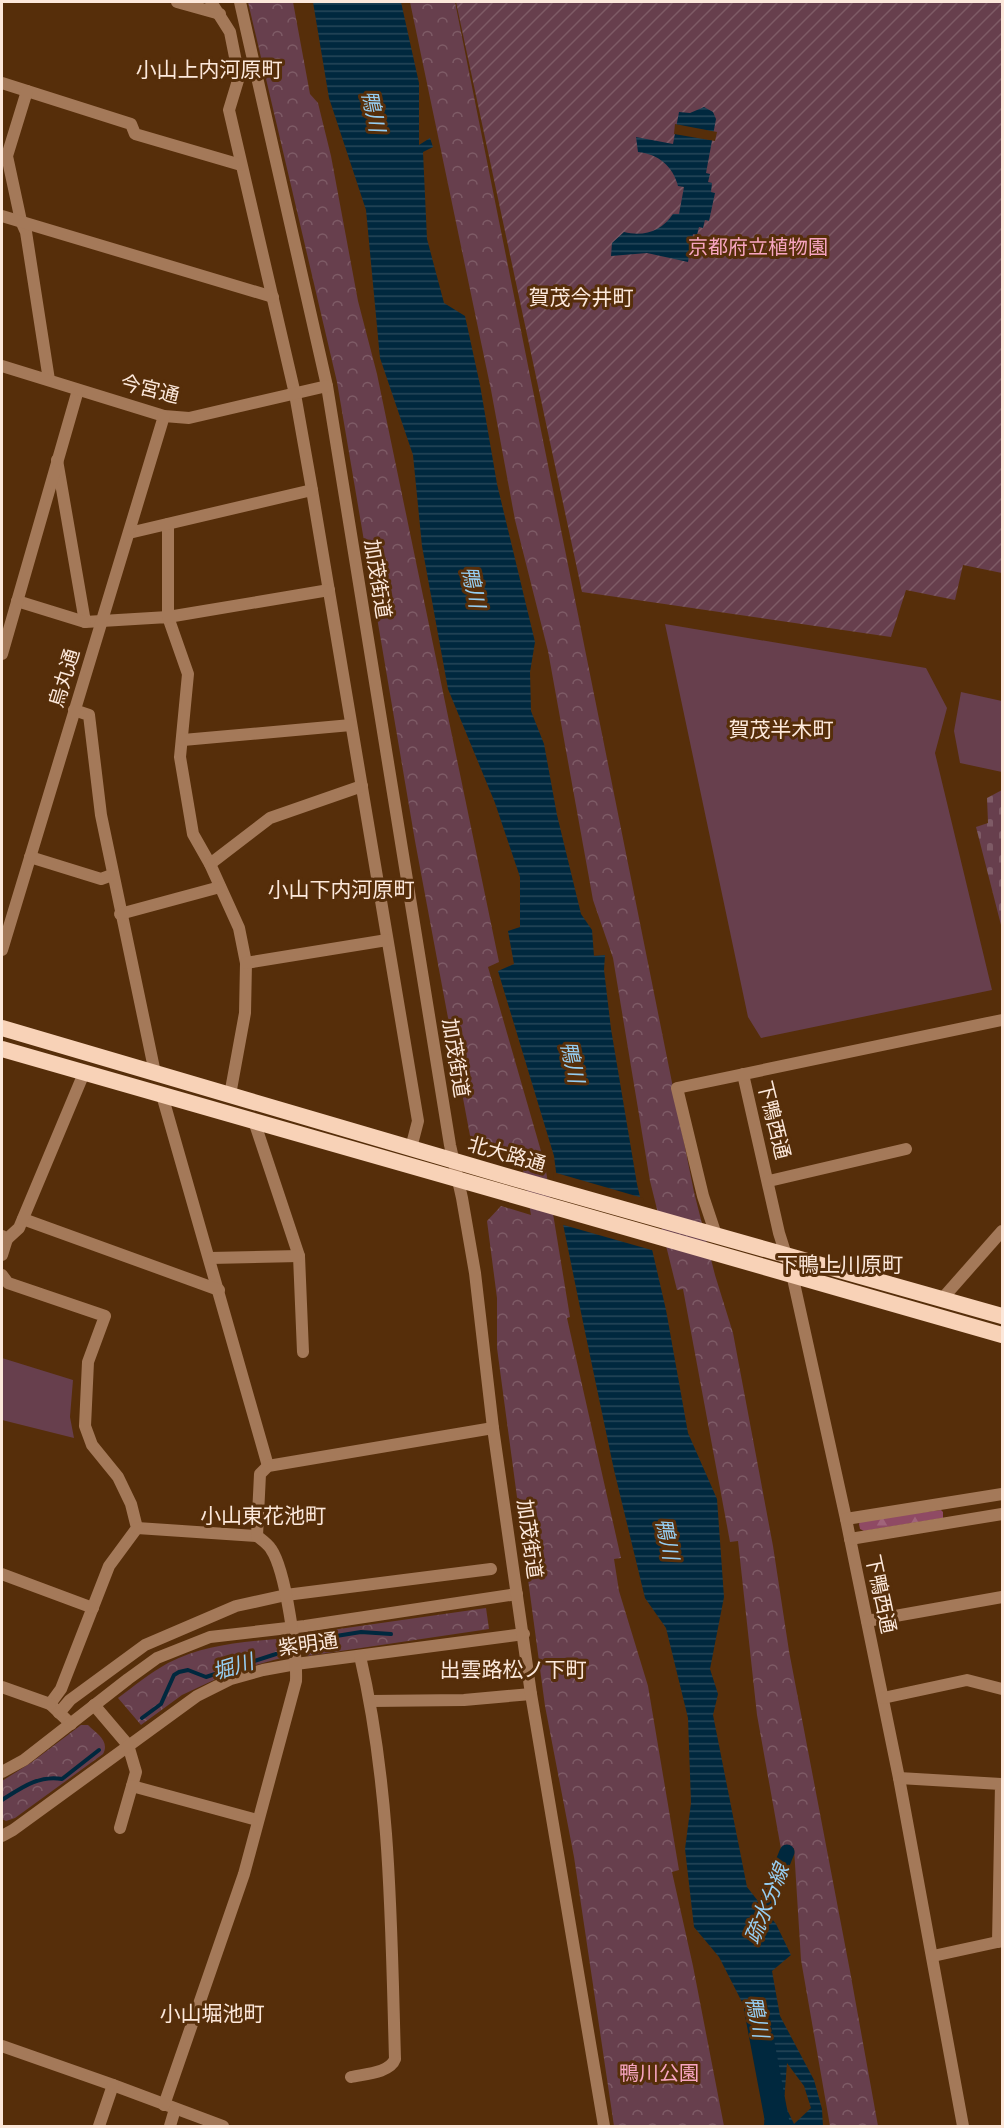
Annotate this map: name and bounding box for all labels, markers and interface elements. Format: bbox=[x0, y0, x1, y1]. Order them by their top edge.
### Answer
district label: 小山上内河原町 bbox=[136, 56, 283, 84]
water label: 鴨川 bbox=[355, 88, 391, 136]
park label: 京都府立植物園 bbox=[688, 234, 828, 261]
district label: 賀茂今井町 bbox=[529, 284, 634, 312]
street label: 今宮通 bbox=[118, 369, 182, 410]
street label: 加茂街道 bbox=[358, 537, 397, 621]
water label: 鴨川 bbox=[455, 564, 491, 612]
street label: 烏丸通 bbox=[43, 646, 86, 711]
district label: 賀茂半木町 bbox=[729, 716, 834, 744]
district label: 小山下内河原町 bbox=[268, 876, 415, 904]
street label: 加茂街道 bbox=[436, 1016, 475, 1100]
water label: 鴨川 bbox=[554, 1039, 590, 1087]
street label: 下鴨西通 bbox=[751, 1078, 796, 1162]
street label: 北大路通 bbox=[465, 1130, 549, 1178]
district label: 下鴨上川原町 bbox=[777, 1251, 903, 1279]
street label: 加茂街道 bbox=[511, 1498, 548, 1581]
district label: 小山東花池町 bbox=[200, 1502, 326, 1530]
water label: 鴨川 bbox=[649, 1516, 685, 1564]
street label: 下鴨西通 bbox=[859, 1552, 902, 1636]
street label: 紫明通 bbox=[276, 1627, 340, 1662]
water label: 堀川 bbox=[209, 1647, 259, 1687]
district label: 出雲路松ノ下町 bbox=[440, 1656, 587, 1684]
water label: 疏水分線 bbox=[738, 1857, 797, 1948]
water label: 鴨川 bbox=[739, 1994, 775, 2042]
district label: 小山堀池町 bbox=[160, 2000, 265, 2028]
park label: 鴨川公園 bbox=[619, 2060, 699, 2087]

